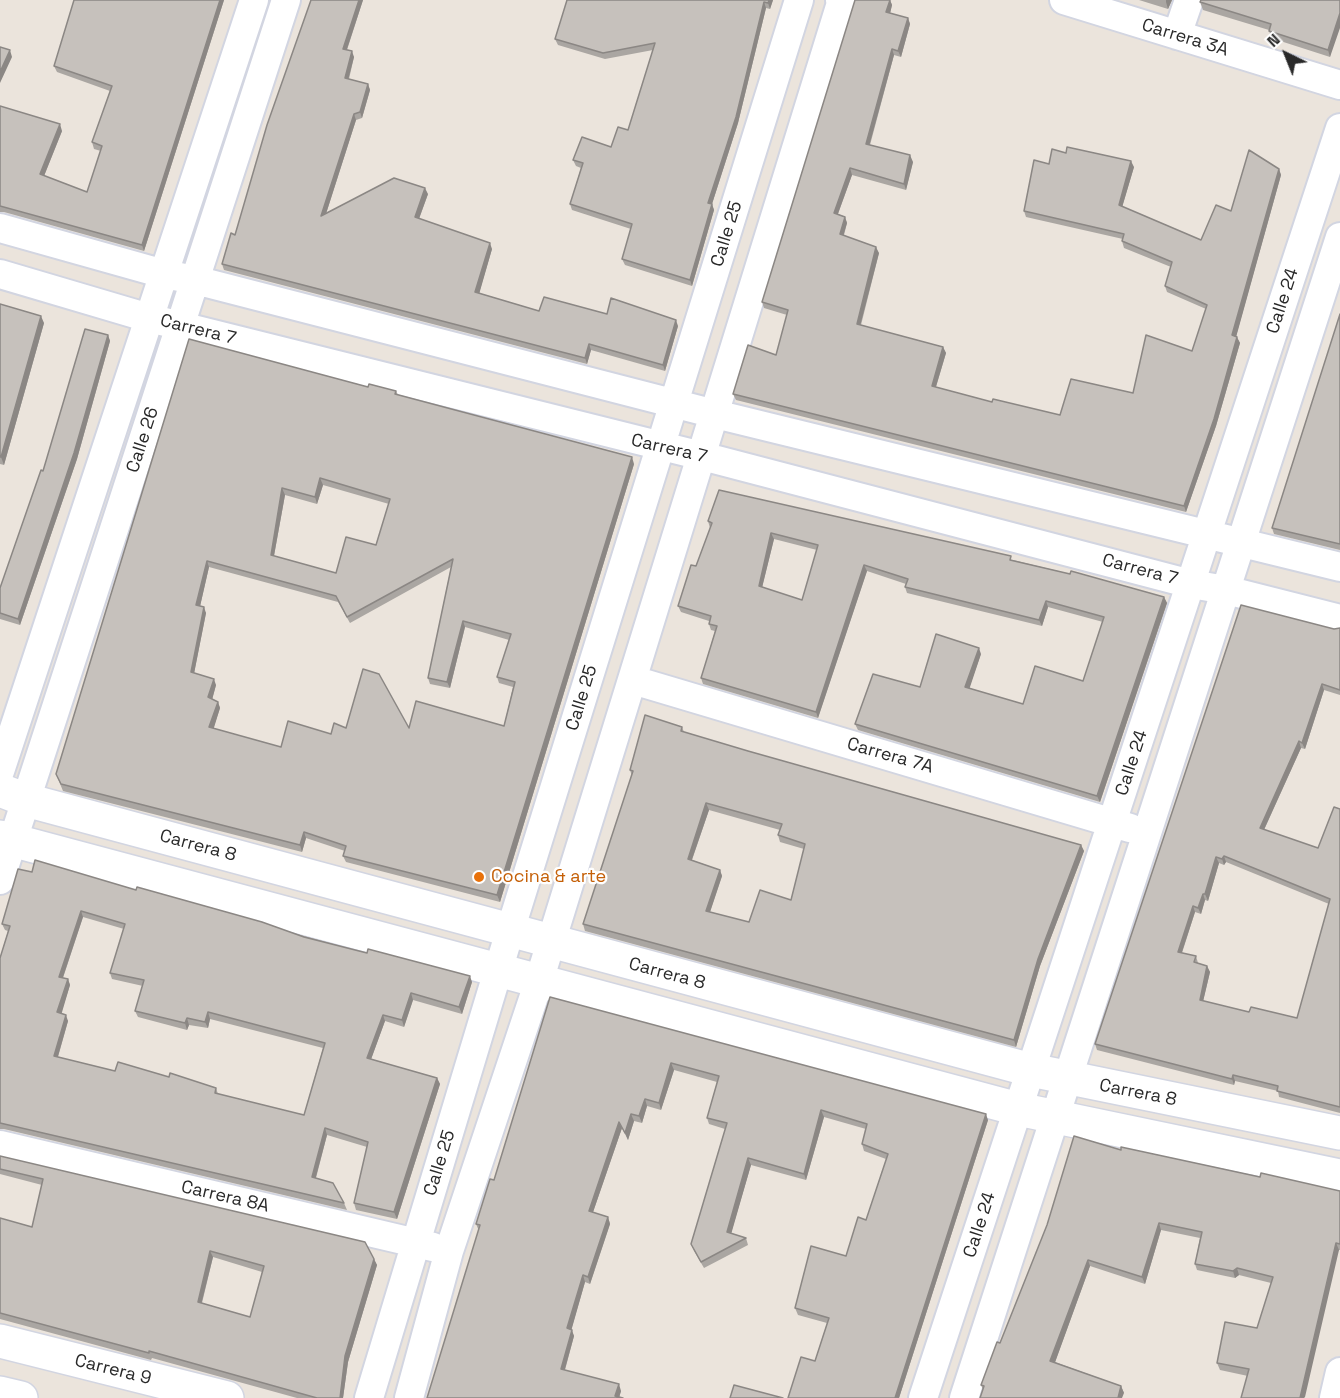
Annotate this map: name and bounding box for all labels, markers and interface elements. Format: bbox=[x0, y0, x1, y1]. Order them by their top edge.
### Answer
street label: Carrera 3A bbox=[1139, 15, 1231, 61]
north arrow bbox=[1256, 24, 1316, 84]
text: N bbox=[1262, 29, 1284, 52]
street label: Calle 25 bbox=[707, 198, 747, 270]
street label: Calle 24 bbox=[1262, 266, 1304, 336]
street label: Carrera 7 bbox=[158, 310, 238, 350]
street label: Calle 26 bbox=[122, 404, 164, 476]
street label: Carrera 7 bbox=[629, 430, 709, 468]
street label: Carrera 7 bbox=[1100, 550, 1180, 590]
street label: Calle 25 bbox=[562, 662, 602, 734]
street label: Calle 24 bbox=[1111, 728, 1153, 798]
street label: Carrera 7A bbox=[844, 733, 936, 779]
street label: Carrera 8 bbox=[157, 825, 239, 867]
place label: Cocina & arte bbox=[491, 866, 606, 888]
marker: Cocina & arte bbox=[472, 870, 486, 884]
street label: Carrera 8 bbox=[626, 953, 708, 995]
street label: Carrera 8 bbox=[1097, 1075, 1179, 1111]
street label: Calle 25 bbox=[420, 1127, 460, 1199]
street label: Carrera 8A bbox=[179, 1176, 271, 1218]
street label: Calle 24 bbox=[959, 1190, 1001, 1260]
street label: Carrera 9 bbox=[72, 1350, 154, 1390]

